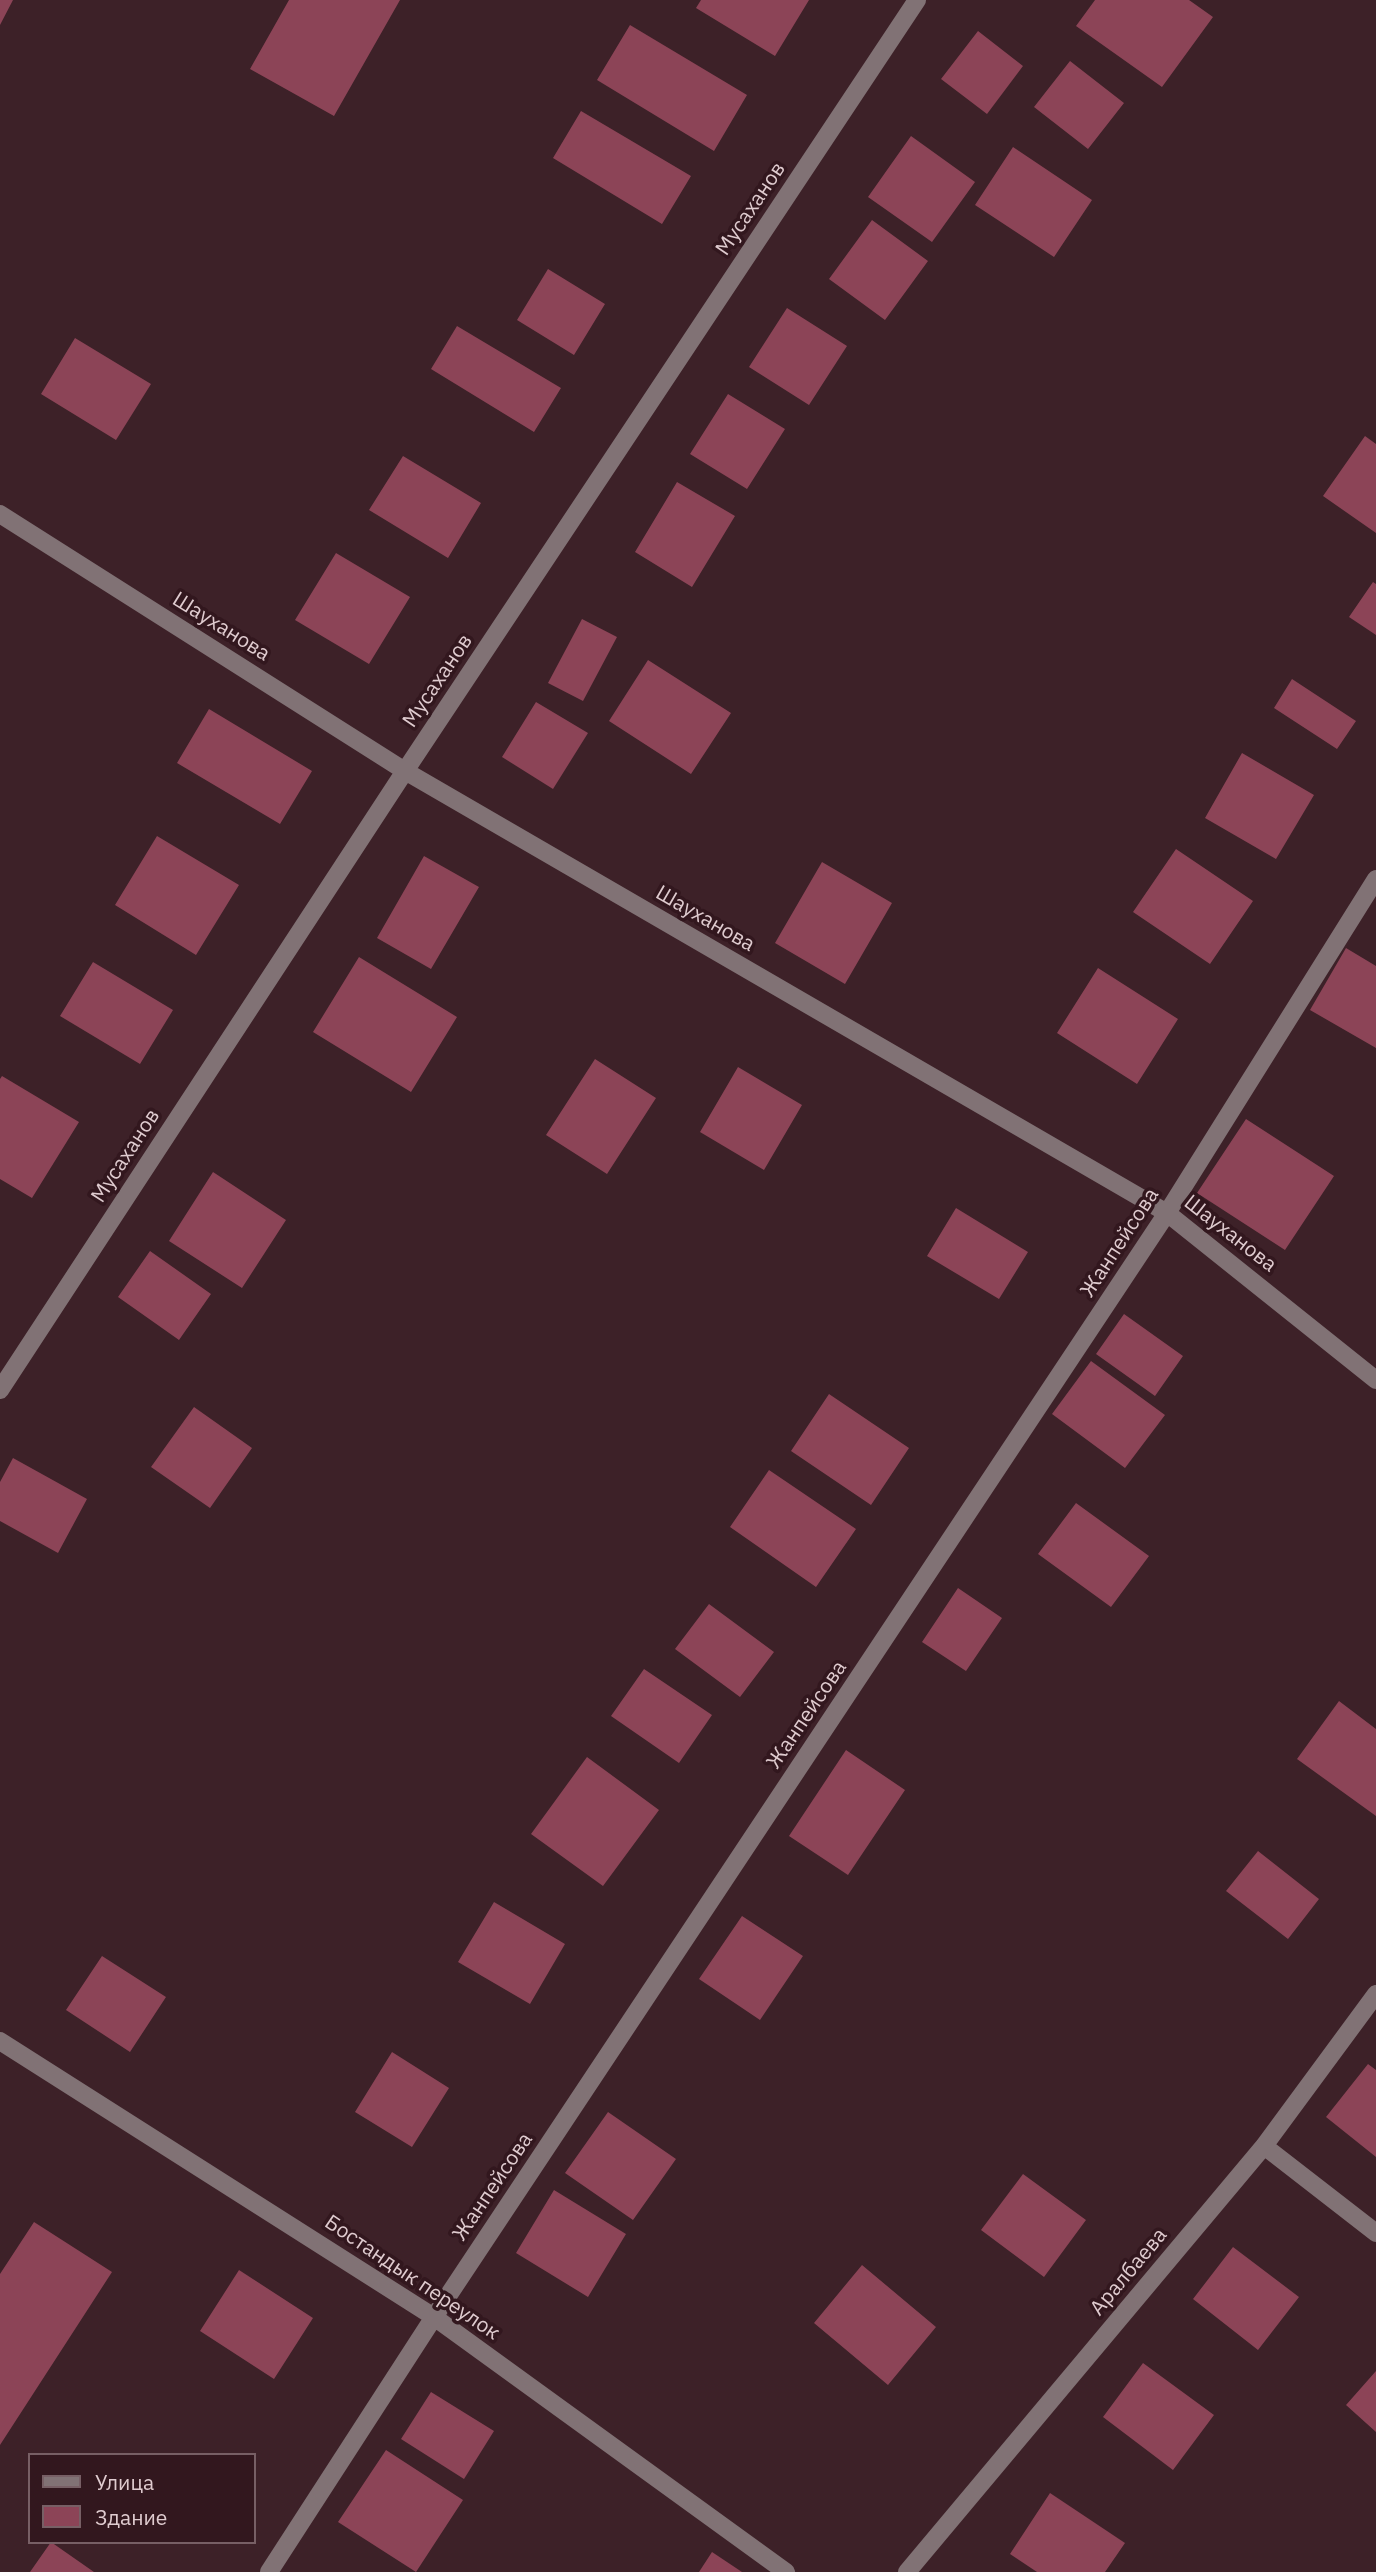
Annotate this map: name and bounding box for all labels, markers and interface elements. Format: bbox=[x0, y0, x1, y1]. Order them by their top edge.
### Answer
street label: Мусаханов bbox=[711, 158, 791, 260]
street label: Шауханова bbox=[168, 587, 274, 667]
street label: Мусаханов bbox=[398, 630, 478, 732]
street label: Шауханова bbox=[651, 880, 759, 958]
street label: Мусаханов bbox=[86, 1104, 166, 1208]
street label: Жанпейсова bbox=[1075, 1184, 1165, 1302]
street label: Шауханова bbox=[1179, 1190, 1281, 1278]
street label: Жанпейсова bbox=[762, 1656, 852, 1774]
street label: Жанпейсова bbox=[448, 2128, 538, 2246]
street label: Бостандык переулок bbox=[320, 2210, 504, 2346]
street label: Аралбаева bbox=[1085, 2223, 1173, 2321]
legend bbox=[28, 2453, 256, 2544]
text: Улица bbox=[95, 2468, 154, 2496]
text: Здание bbox=[95, 2503, 167, 2531]

